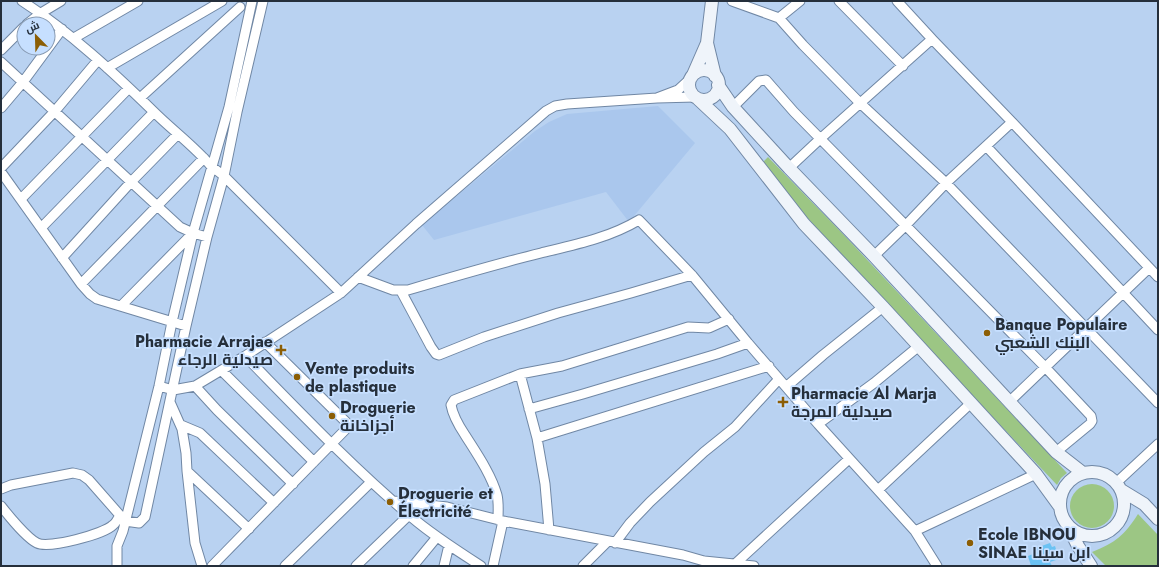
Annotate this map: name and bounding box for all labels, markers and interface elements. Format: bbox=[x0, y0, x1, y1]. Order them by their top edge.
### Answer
north arrow bbox=[16, 16, 56, 56]
text: ش bbox=[22, 17, 42, 37]
place label: Banque Populaire البنك الشعبي bbox=[995, 313, 1127, 355]
marker: Banque Populaire البنك الشعبي bbox=[982, 328, 992, 338]
place label: Pharmacie Arrajae صيدلية الرجاء bbox=[135, 330, 273, 371]
marker: Pharmacie Arrajae صيدلية الرجاء bbox=[276, 345, 286, 355]
place label: Vente produits de plastique bbox=[304, 357, 414, 398]
marker: Vente produits de plastique bbox=[292, 372, 302, 382]
place label: Pharmacie Al Marja صيدلية المرجة bbox=[791, 382, 937, 423]
place label: Droguerie أجزاخانة bbox=[340, 396, 416, 437]
marker: Pharmacie Al Marja صيدلية المرجة bbox=[778, 397, 788, 407]
marker: Droguerie أجزاخانة bbox=[327, 411, 337, 421]
place label: Droguerie et Électricité bbox=[398, 482, 494, 523]
marker: Droguerie et Électricité bbox=[385, 497, 395, 507]
place label: Ecole IBNOU SINAE ابن سينا bbox=[978, 523, 1091, 564]
marker: Ecole IBNOU SINAE ابن سينا bbox=[965, 538, 975, 548]

